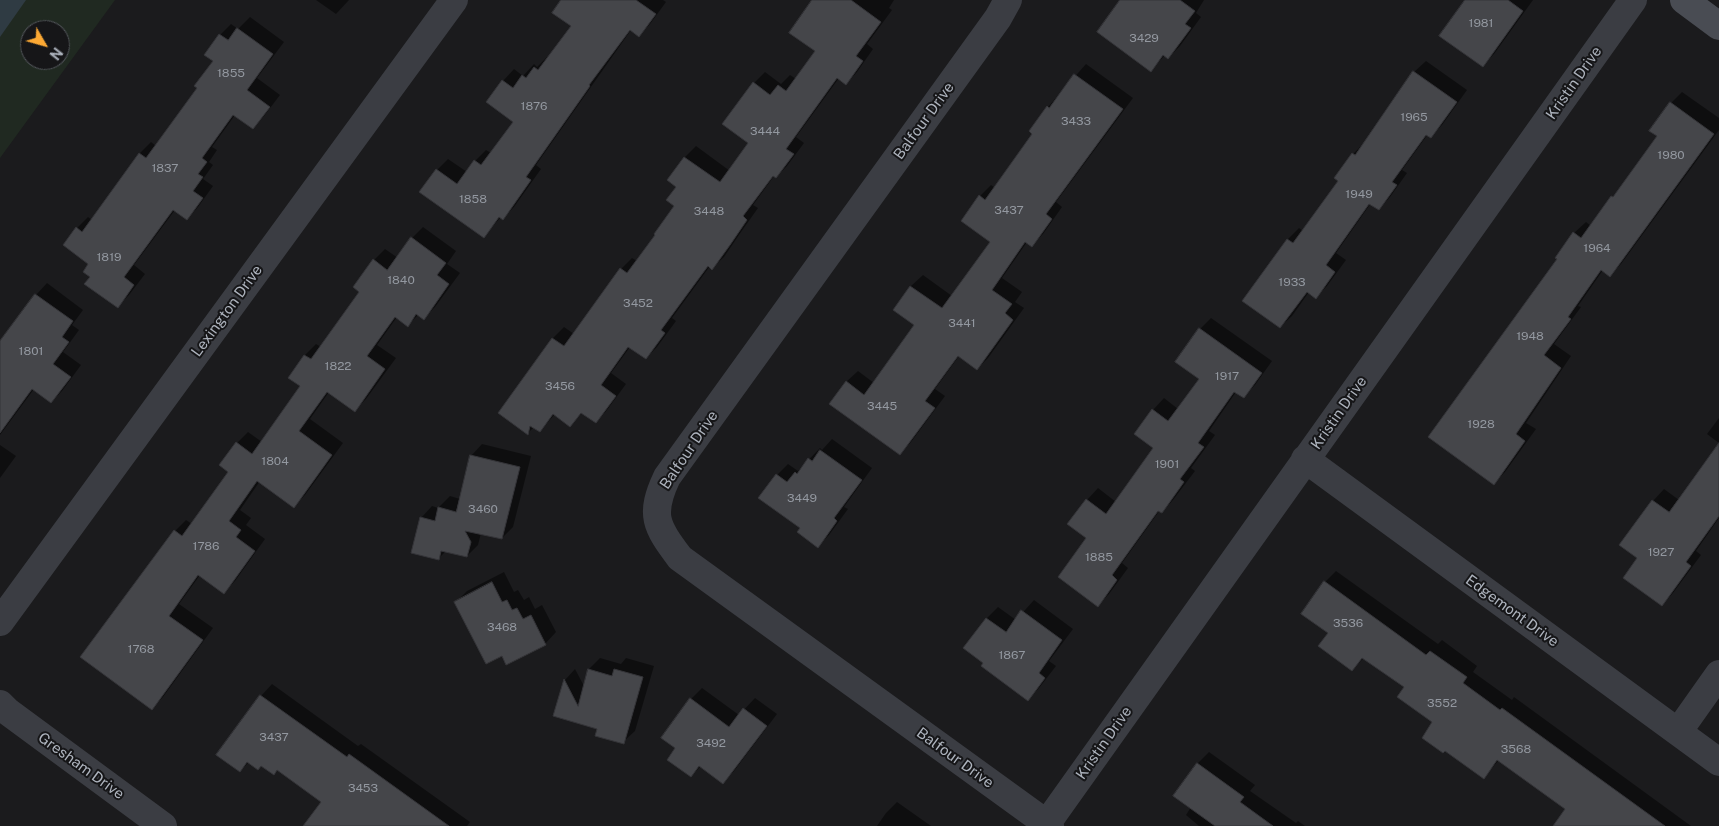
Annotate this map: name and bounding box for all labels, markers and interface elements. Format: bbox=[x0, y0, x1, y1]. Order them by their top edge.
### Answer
house number: 1981 bbox=[1469, 16, 1493, 30]
north arrow bbox=[20, 20, 70, 70]
house number: 3429 bbox=[1129, 31, 1159, 45]
street label: Kristin Drive bbox=[1542, 43, 1606, 123]
text: N bbox=[46, 44, 66, 63]
house number: 1855 bbox=[217, 66, 245, 80]
street label: Balfour Drive bbox=[890, 79, 958, 163]
house number: 1876 bbox=[521, 99, 547, 113]
house number: 1965 bbox=[1400, 110, 1428, 124]
house number: 3433 bbox=[1061, 114, 1091, 128]
house number: 3444 bbox=[750, 124, 780, 138]
house number: 1980 bbox=[1657, 148, 1685, 162]
house number: 1837 bbox=[151, 161, 179, 175]
house number: 1949 bbox=[1345, 187, 1373, 201]
house number: 1858 bbox=[459, 192, 487, 206]
house number: 3437 bbox=[994, 203, 1024, 217]
house number: 3448 bbox=[694, 204, 724, 218]
house number: 1964 bbox=[1583, 241, 1611, 255]
house number: 1819 bbox=[96, 250, 122, 264]
street label: Lexington Drive bbox=[188, 262, 266, 360]
house number: 1840 bbox=[387, 273, 415, 287]
house number: 1933 bbox=[1278, 275, 1306, 289]
house number: 3452 bbox=[623, 296, 653, 310]
house number: 3441 bbox=[948, 316, 976, 330]
house number: 1948 bbox=[1516, 329, 1544, 343]
house number: 1801 bbox=[19, 344, 43, 358]
house number: 1822 bbox=[325, 359, 351, 373]
house number: 1917 bbox=[1215, 369, 1239, 383]
street label: Kristin Drive bbox=[1307, 373, 1371, 453]
house number: 3456 bbox=[545, 379, 575, 393]
house number: 3445 bbox=[867, 399, 897, 413]
street label: Balfour Drive bbox=[656, 407, 722, 493]
house number: 1928 bbox=[1467, 417, 1495, 431]
house number: 1804 bbox=[261, 454, 289, 468]
house number: 1901 bbox=[1155, 457, 1179, 471]
house number: 3449 bbox=[787, 491, 817, 505]
house number: 3460 bbox=[468, 502, 498, 516]
house number: 1786 bbox=[192, 539, 220, 553]
house number: 1927 bbox=[1648, 545, 1674, 559]
house number: 1885 bbox=[1085, 550, 1113, 564]
street label: Edgemont Drive bbox=[1462, 571, 1562, 651]
house number: 3536 bbox=[1333, 616, 1363, 630]
house number: 3468 bbox=[487, 620, 517, 634]
house number: 1768 bbox=[127, 642, 155, 656]
house number: 1867 bbox=[998, 648, 1026, 662]
house number: 3552 bbox=[1427, 696, 1457, 710]
street label: Kristin Drive bbox=[1072, 703, 1136, 783]
street label: Balfour Drive bbox=[913, 724, 997, 792]
street label: Gresham Drive bbox=[34, 729, 128, 803]
house number: 3437 bbox=[259, 730, 289, 744]
house number: 3492 bbox=[696, 736, 726, 750]
house number: 3568 bbox=[1501, 742, 1531, 756]
house number: 3453 bbox=[348, 781, 378, 795]

